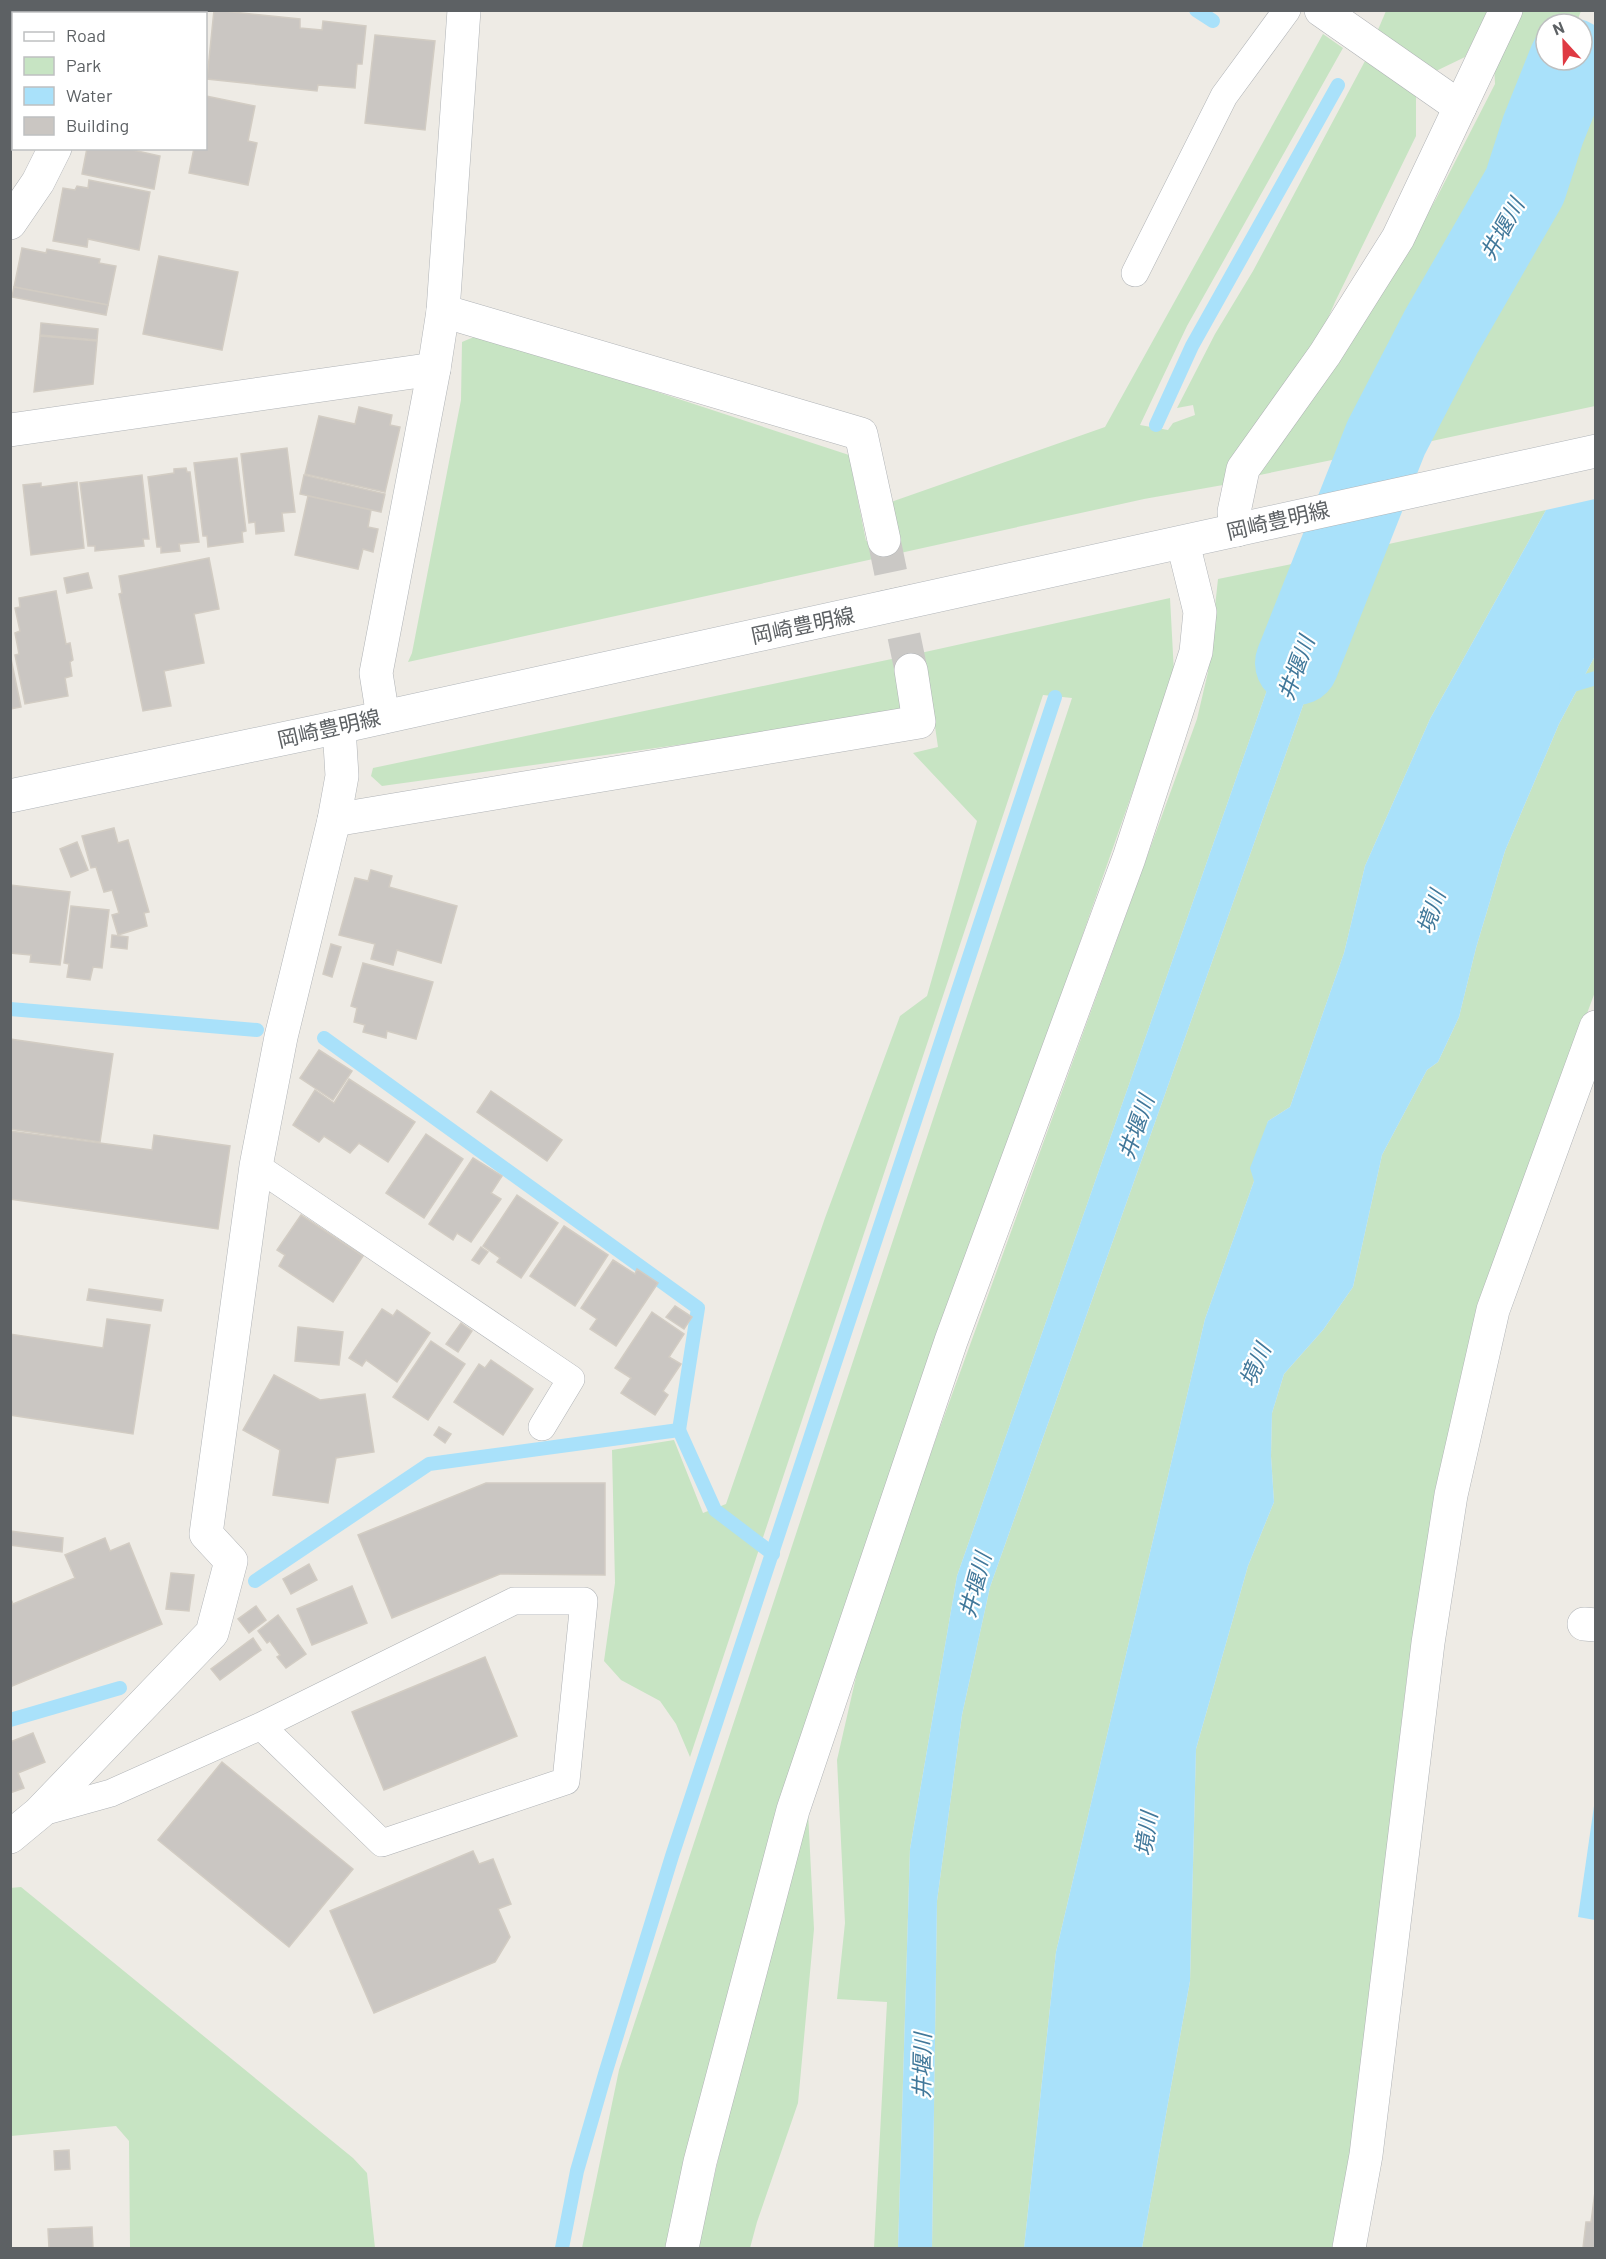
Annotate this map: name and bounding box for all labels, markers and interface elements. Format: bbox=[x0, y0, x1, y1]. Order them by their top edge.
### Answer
legend bbox=[12, 12, 207, 150]
north arrow bbox=[1534, 12, 1594, 72]
text: N bbox=[1550, 17, 1567, 38]
text: Road bbox=[66, 24, 106, 46]
text: Park bbox=[66, 54, 101, 76]
text: Water bbox=[66, 84, 113, 106]
text: Building bbox=[66, 114, 129, 136]
water label: 井堰川 bbox=[1474, 192, 1529, 264]
street label: 岡崎豊明線 bbox=[1224, 496, 1332, 544]
street label: 岡崎豊明線 bbox=[749, 601, 857, 648]
water label: 井堰川 bbox=[1272, 630, 1319, 703]
street label: 岡崎豊明線 bbox=[275, 704, 383, 752]
water label: 境川 bbox=[1411, 885, 1450, 937]
water label: 井堰川 bbox=[1112, 1089, 1159, 1162]
water label: 境川 bbox=[1233, 1337, 1276, 1390]
water label: 井堰川 bbox=[953, 1548, 996, 1620]
water label: 境川 bbox=[1129, 1808, 1161, 1857]
water label: 井堰川 bbox=[907, 2031, 935, 2099]

